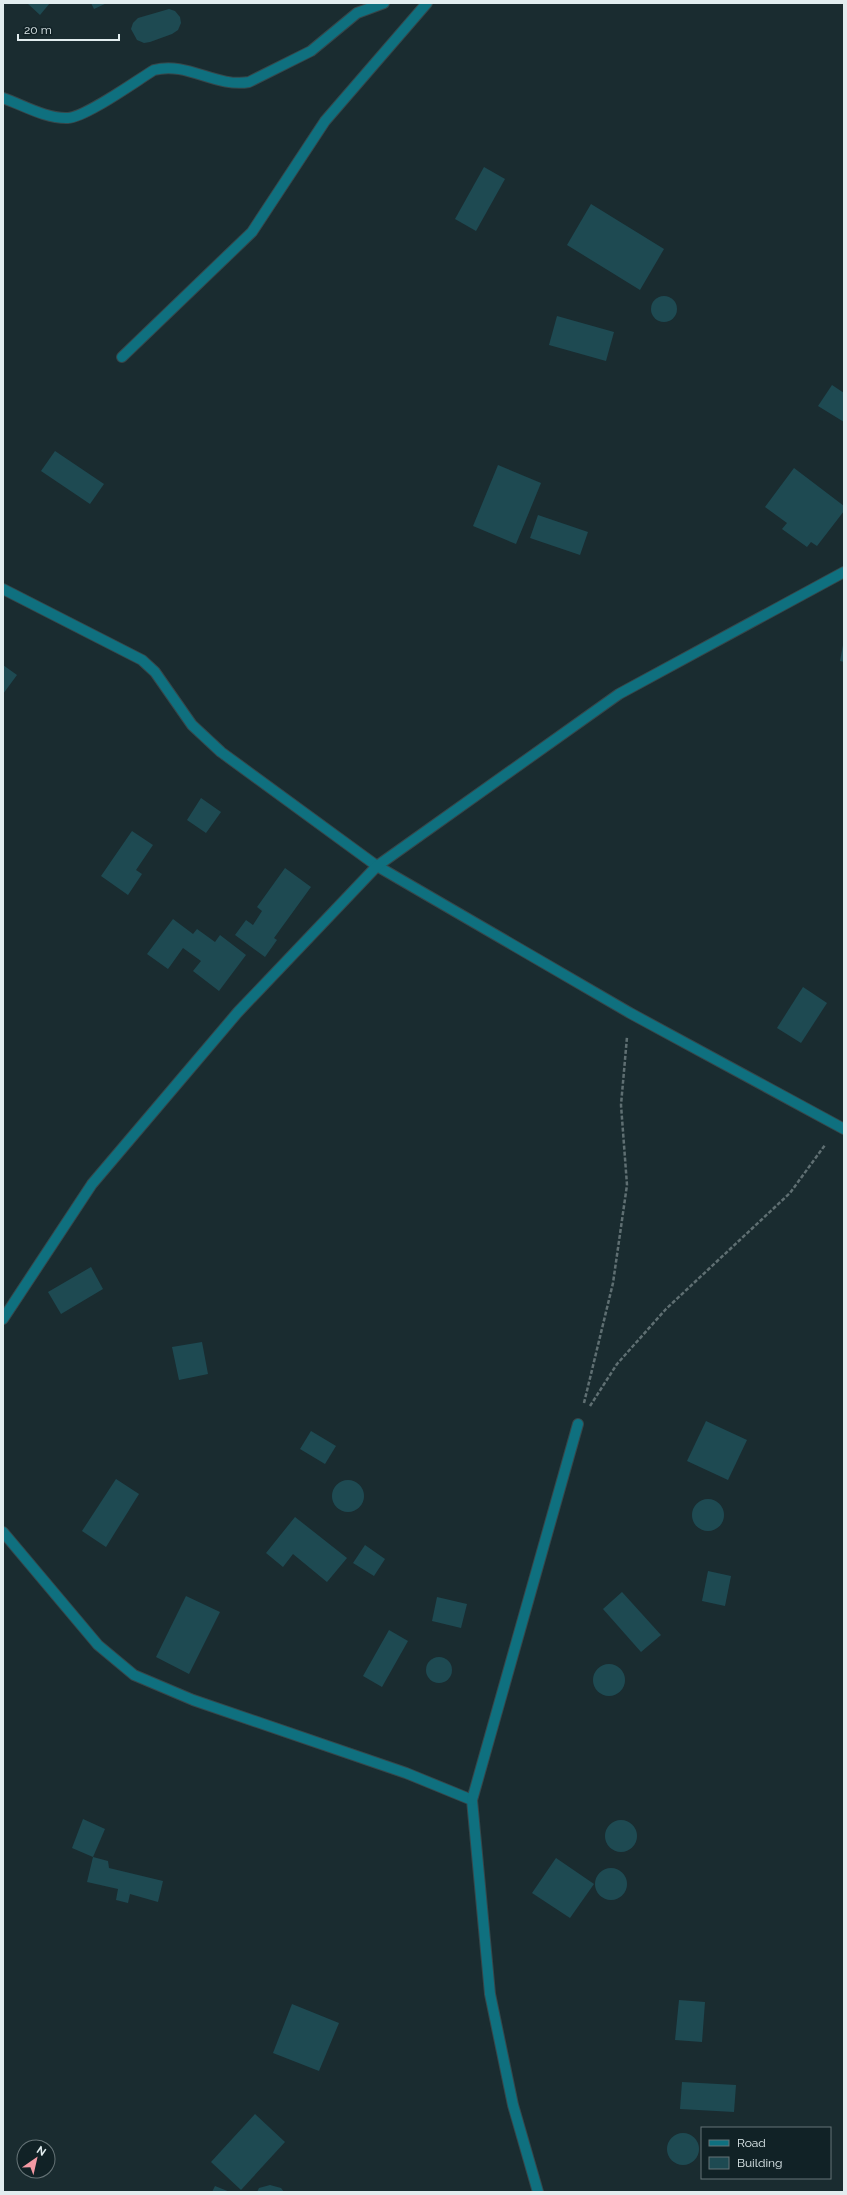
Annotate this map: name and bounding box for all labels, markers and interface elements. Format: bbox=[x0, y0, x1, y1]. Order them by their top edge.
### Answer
scale bar bbox=[18, 16, 119, 42]
text: 20 m bbox=[24, 23, 52, 37]
legend bbox=[701, 2127, 831, 2179]
text: Road bbox=[737, 2136, 766, 2150]
north arrow bbox=[16, 2139, 56, 2179]
text: N bbox=[34, 2143, 48, 2159]
text: Building bbox=[737, 2156, 783, 2170]

